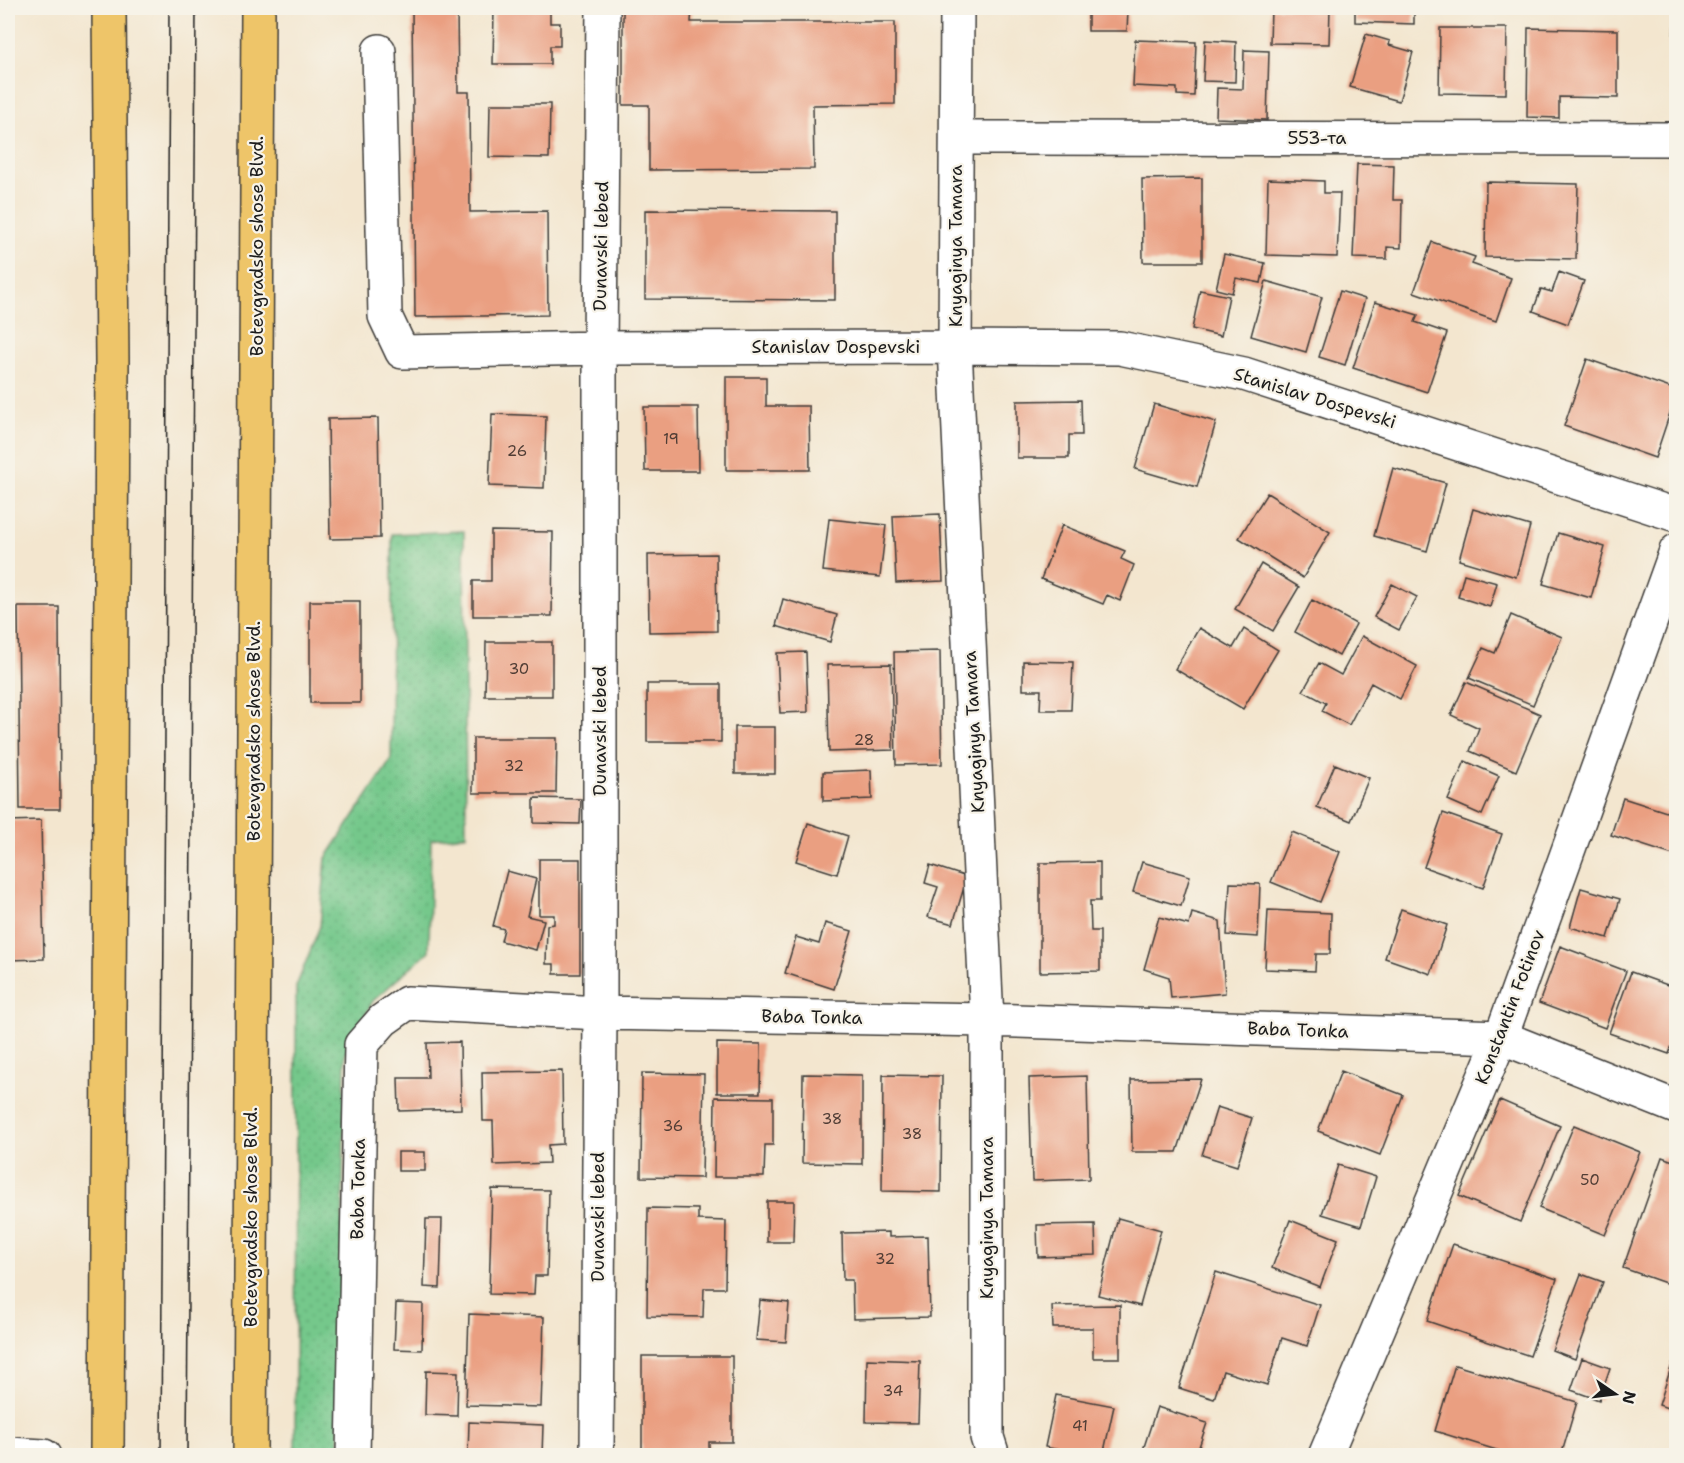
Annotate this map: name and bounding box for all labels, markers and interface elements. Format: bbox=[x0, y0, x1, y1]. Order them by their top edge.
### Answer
street label: 553-та bbox=[1287, 126, 1347, 150]
street label: Botevgradsko shose Blvd. bbox=[245, 136, 269, 356]
street label: Knyaginya Tamara bbox=[944, 165, 968, 327]
street label: Dunavski lebed bbox=[588, 181, 614, 311]
street label: Stanislav Dospevski bbox=[752, 335, 920, 359]
street label: Stanislav Dospevski bbox=[1231, 362, 1399, 434]
house number: 19 bbox=[663, 429, 679, 449]
house number: 26 bbox=[507, 441, 527, 461]
street label: Botevgradsko shose Blvd. bbox=[242, 621, 266, 841]
street label: Knyaginya Tamara bbox=[958, 650, 990, 814]
house number: 30 bbox=[509, 659, 529, 679]
street label: Dunavski lebed bbox=[588, 666, 612, 796]
house number: 28 bbox=[854, 730, 874, 750]
house number: 32 bbox=[504, 756, 524, 776]
street label: Konstantin Fotinov bbox=[1469, 926, 1551, 1088]
street label: Baba Tonka bbox=[761, 1004, 863, 1030]
street label: Baba Tonka bbox=[1247, 1016, 1349, 1044]
street label: Botevgradsko shose Blvd. bbox=[239, 1107, 263, 1327]
house number: 38 bbox=[822, 1109, 842, 1129]
house number: 36 bbox=[663, 1116, 683, 1136]
house number: 38 bbox=[902, 1124, 922, 1144]
street label: Knyaginya Tamara bbox=[975, 1137, 999, 1299]
street label: Baba Tonka bbox=[345, 1138, 371, 1240]
street label: Dunavski lebed bbox=[586, 1152, 610, 1282]
house number: 50 bbox=[1580, 1170, 1600, 1190]
house number: 32 bbox=[875, 1249, 895, 1269]
north arrow bbox=[1585, 1364, 1645, 1424]
house number: 34 bbox=[883, 1381, 903, 1401]
text: N bbox=[1617, 1389, 1641, 1406]
house number: 41 bbox=[1072, 1416, 1088, 1436]

